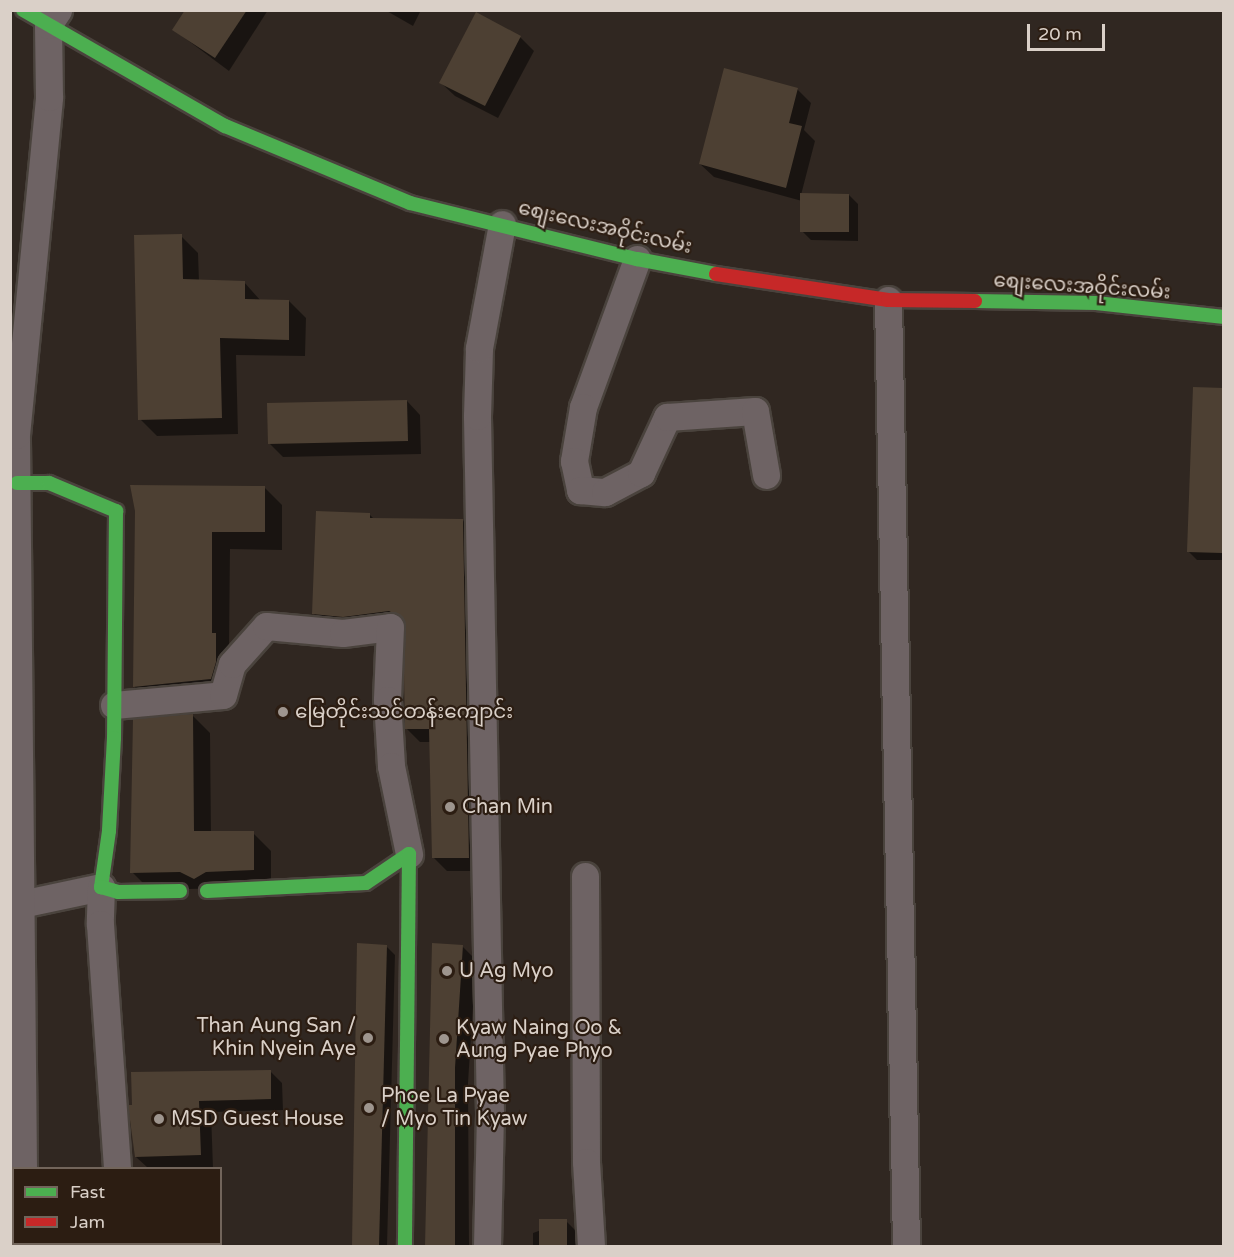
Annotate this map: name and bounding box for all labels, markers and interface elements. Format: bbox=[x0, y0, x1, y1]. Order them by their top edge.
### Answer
scale bar bbox=[1030, 12, 1108, 50]
text: 20 m bbox=[1038, 23, 1082, 45]
street label: စျေးလေးအဝိုင်းလမ်း bbox=[516, 196, 694, 260]
street label: စျေးလေးအဝိုင်းလမ်း bbox=[993, 269, 1171, 305]
place label: မြေတိုင်းသင်တန်းကျောင်း bbox=[295, 700, 513, 724]
marker: မြေတိုင်းသင်တန်းကျောင်း bbox=[276, 705, 290, 719]
place label: Chan Min bbox=[462, 795, 553, 819]
marker: Chan Min bbox=[443, 800, 457, 814]
place label: U Ag Myo bbox=[459, 959, 554, 983]
marker: U Ag Myo bbox=[440, 964, 454, 978]
place label: Than Aung San / Khin Nyein Aye bbox=[197, 1014, 356, 1061]
place label: Kyaw Naing Oo & Aung Pyae Phyo bbox=[456, 1016, 622, 1063]
marker: Than Aung San / Khin Nyein Aye bbox=[361, 1031, 375, 1045]
marker: Kyaw Naing Oo & Aung Pyae Phyo bbox=[437, 1032, 451, 1046]
place label: Phoe La Pyae / Myo Tin Kyaw bbox=[381, 1084, 527, 1131]
marker: Phoe La Pyae / Myo Tin Kyaw bbox=[362, 1101, 376, 1115]
place label: MSD Guest House bbox=[171, 1107, 344, 1131]
marker: MSD Guest House bbox=[152, 1112, 166, 1126]
legend bbox=[12, 1167, 222, 1245]
text: Fast bbox=[70, 1181, 105, 1203]
text: Jam bbox=[70, 1211, 105, 1233]

